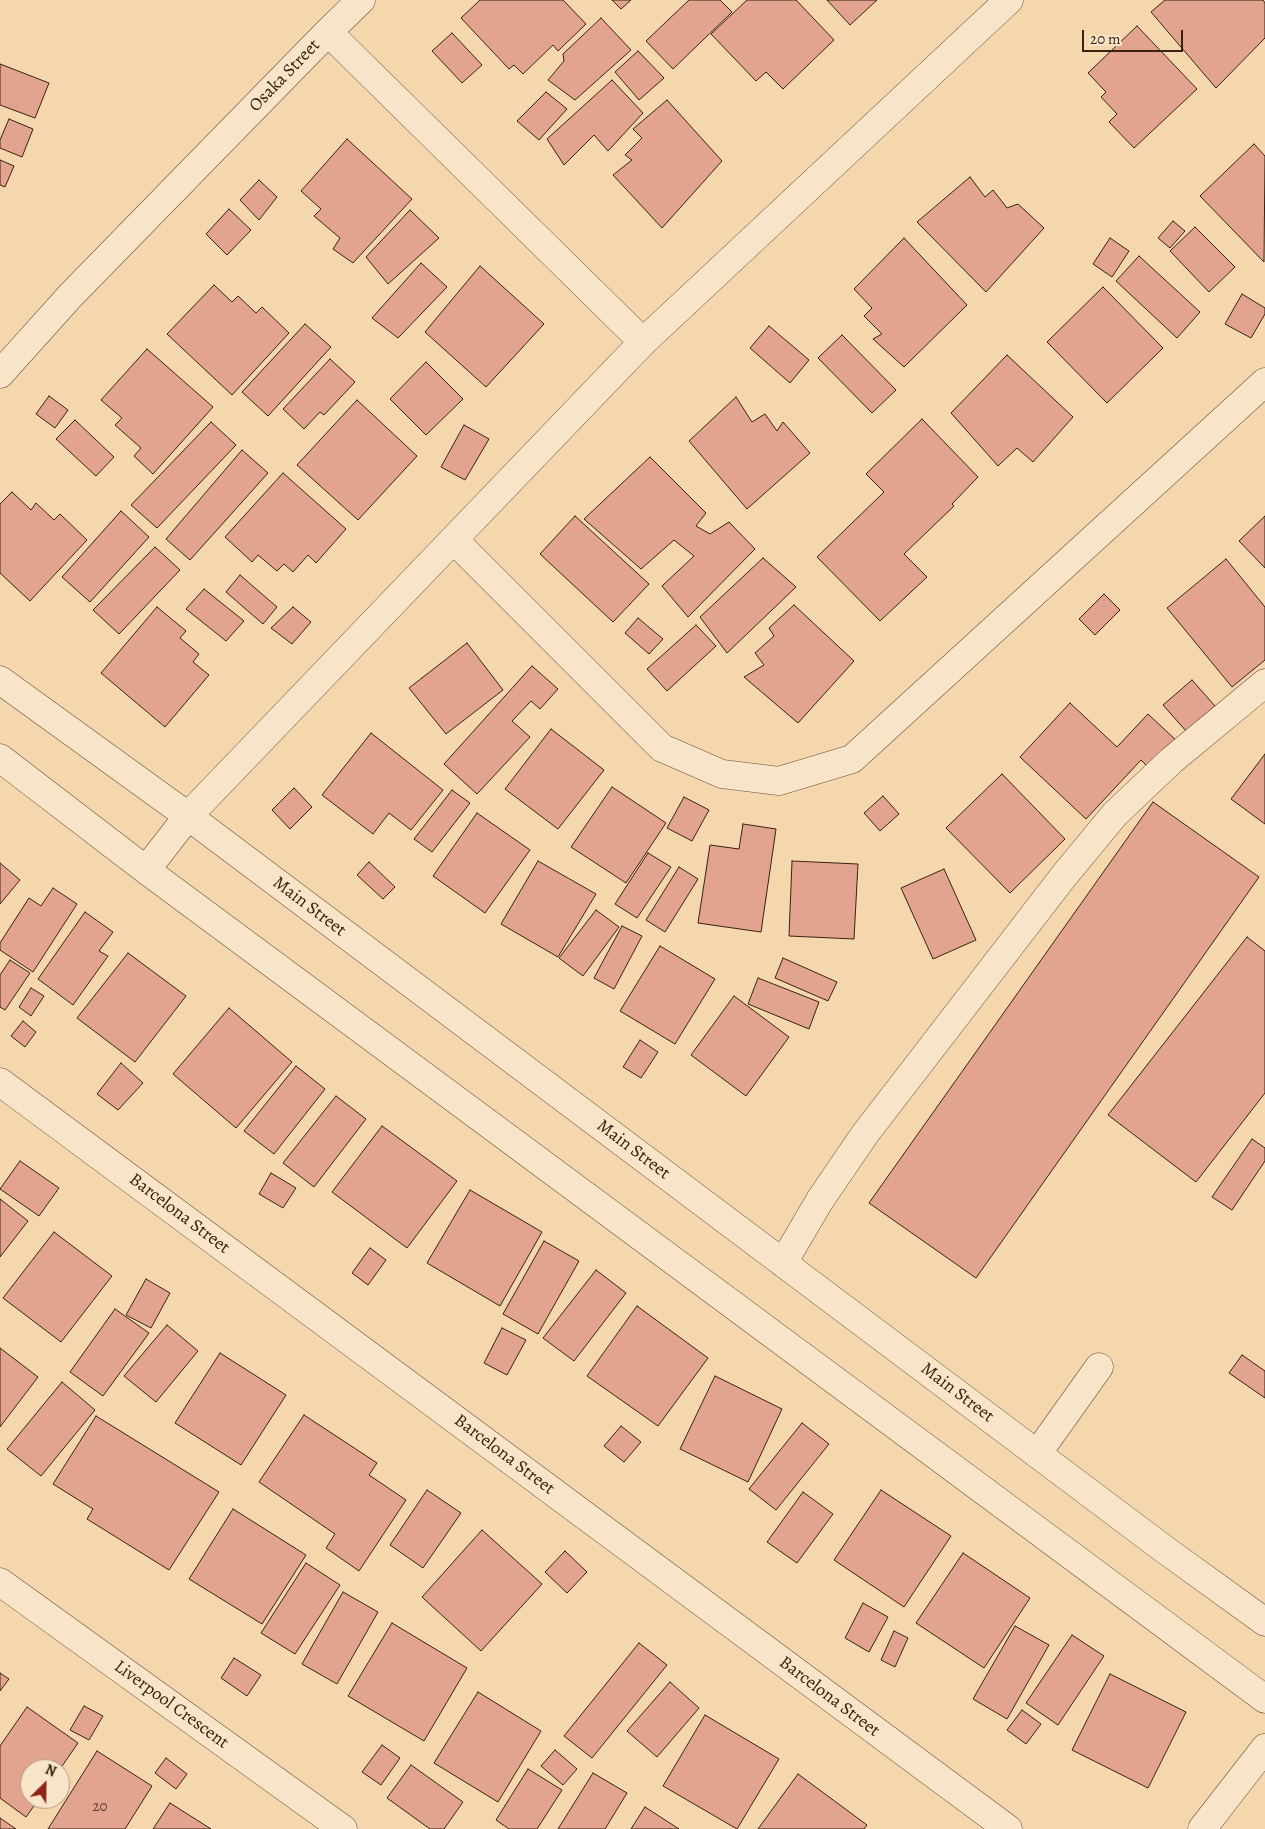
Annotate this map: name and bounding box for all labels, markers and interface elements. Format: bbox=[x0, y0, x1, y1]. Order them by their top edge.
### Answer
scale bar bbox=[1085, 20, 1186, 52]
text: 20 m bbox=[1090, 29, 1121, 49]
street label: Osaka Street bbox=[245, 35, 325, 117]
street label: Main Street bbox=[268, 872, 350, 942]
street label: Main Street bbox=[592, 1115, 674, 1185]
street label: Barcelona Street bbox=[124, 1169, 234, 1259]
street label: Main Street bbox=[916, 1358, 998, 1428]
street label: Barcelona Street bbox=[449, 1410, 559, 1500]
street label: Barcelona Street bbox=[774, 1652, 884, 1742]
street label: Liverpool Crescent bbox=[109, 1656, 233, 1754]
north arrow bbox=[20, 1759, 70, 1809]
text: N bbox=[42, 1760, 59, 1781]
house number: 20 bbox=[92, 1798, 108, 1816]

